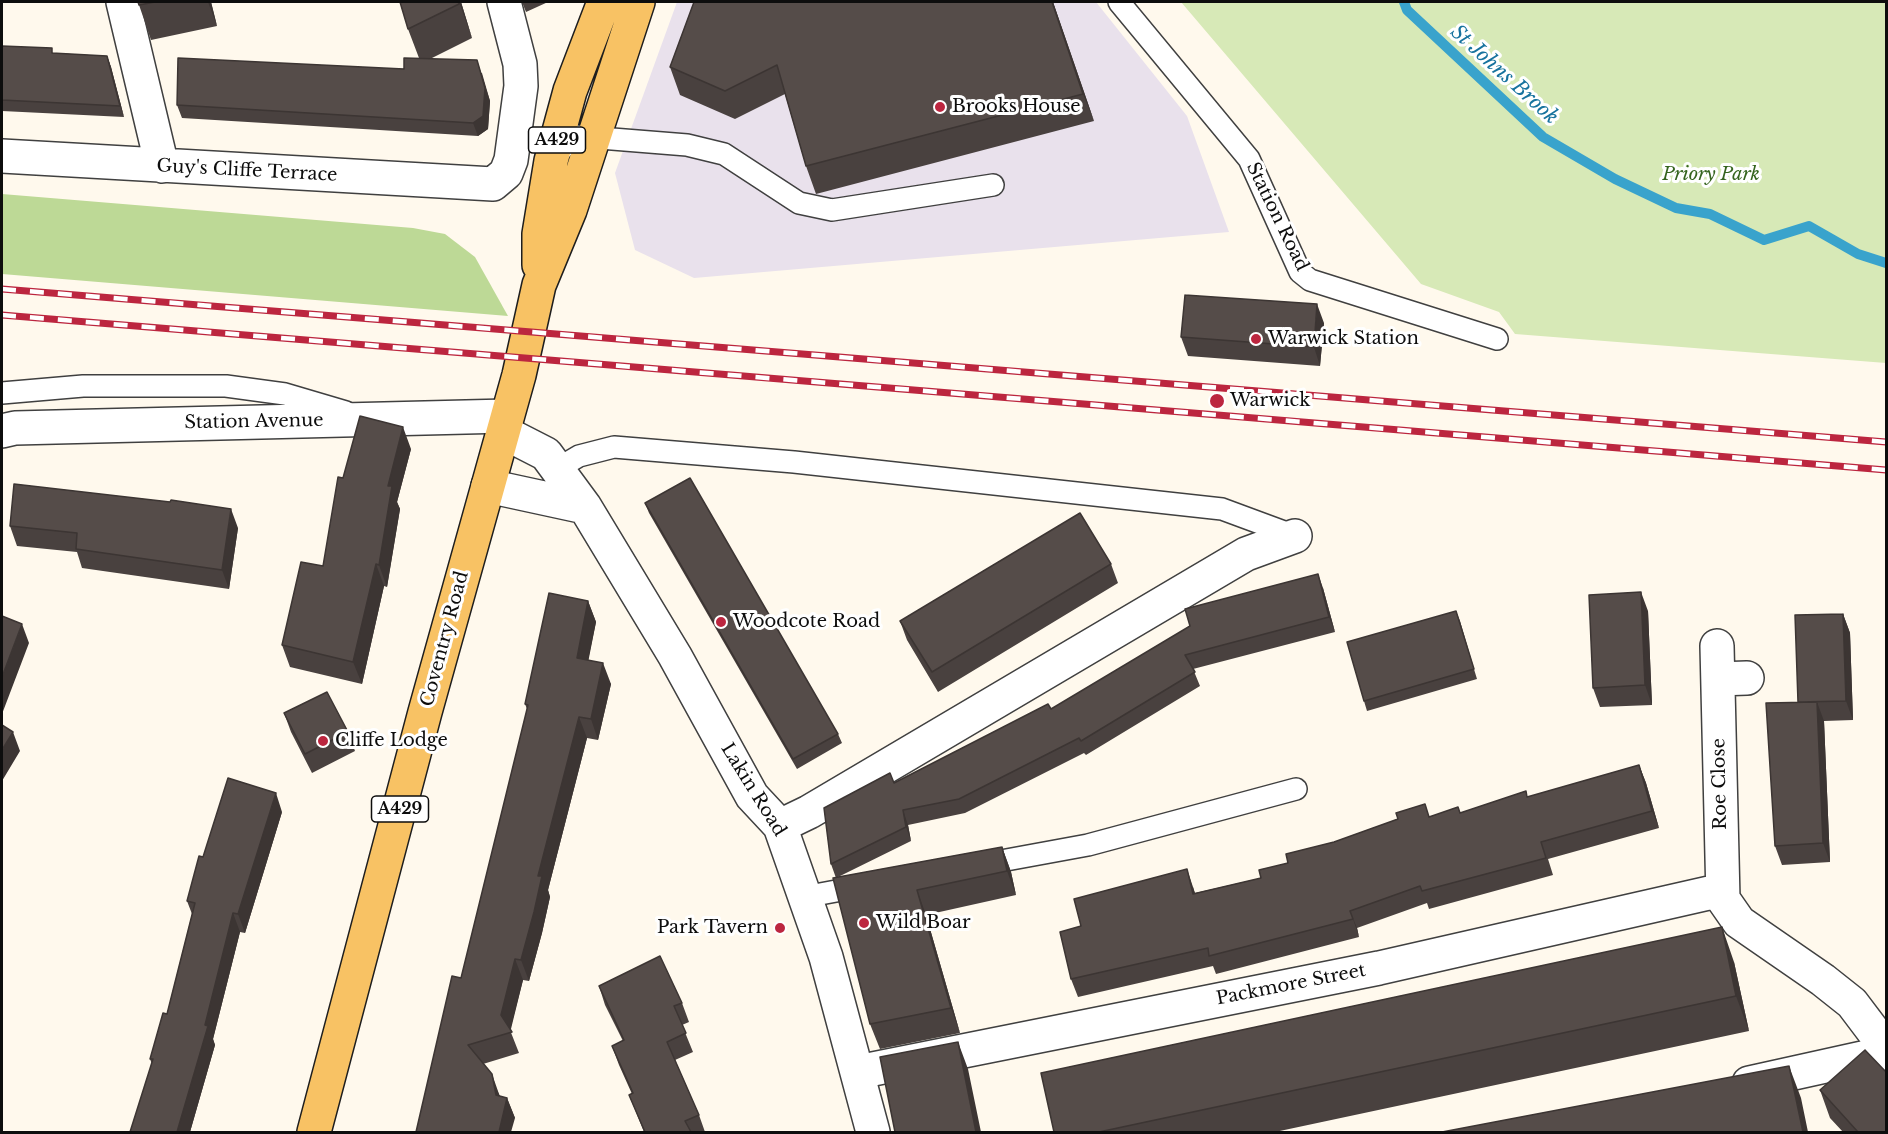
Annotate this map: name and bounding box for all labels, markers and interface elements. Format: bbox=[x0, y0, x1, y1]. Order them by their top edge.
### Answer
water label: St Johns Brook bbox=[1445, 20, 1563, 130]
place label: Brooks House bbox=[952, 96, 1081, 118]
marker: Brooks House bbox=[933, 100, 947, 114]
road number: A429 bbox=[528, 127, 586, 153]
street label: Guy's Cliffe Terrace bbox=[156, 155, 338, 187]
street label: Station Road bbox=[1241, 159, 1313, 275]
park label: Priory Park bbox=[1662, 164, 1760, 186]
place label: Warwick Station bbox=[1268, 328, 1419, 350]
marker: Warwick Station bbox=[1249, 332, 1263, 346]
place label: Warwick bbox=[1230, 390, 1310, 412]
marker: Warwick bbox=[1208, 392, 1226, 410]
street label: Station Avenue bbox=[184, 410, 324, 434]
street label: Coventry Road bbox=[417, 569, 473, 709]
place label: Woodcote Road bbox=[733, 611, 880, 633]
marker: Woodcote Road bbox=[714, 615, 728, 629]
place label: Cliffe Lodge bbox=[335, 730, 448, 752]
marker: Cliffe Lodge bbox=[316, 734, 330, 748]
street label: Roe Close bbox=[1708, 738, 1732, 830]
street label: Lakin Road bbox=[716, 739, 790, 841]
road number: A429 bbox=[372, 796, 428, 822]
place label: Wild Boar bbox=[876, 912, 970, 934]
marker: Wild Boar bbox=[857, 916, 871, 930]
place label: Park Tavern bbox=[657, 917, 768, 939]
marker: Park Tavern bbox=[773, 921, 787, 935]
street label: Packmore Street bbox=[1214, 960, 1368, 1010]

